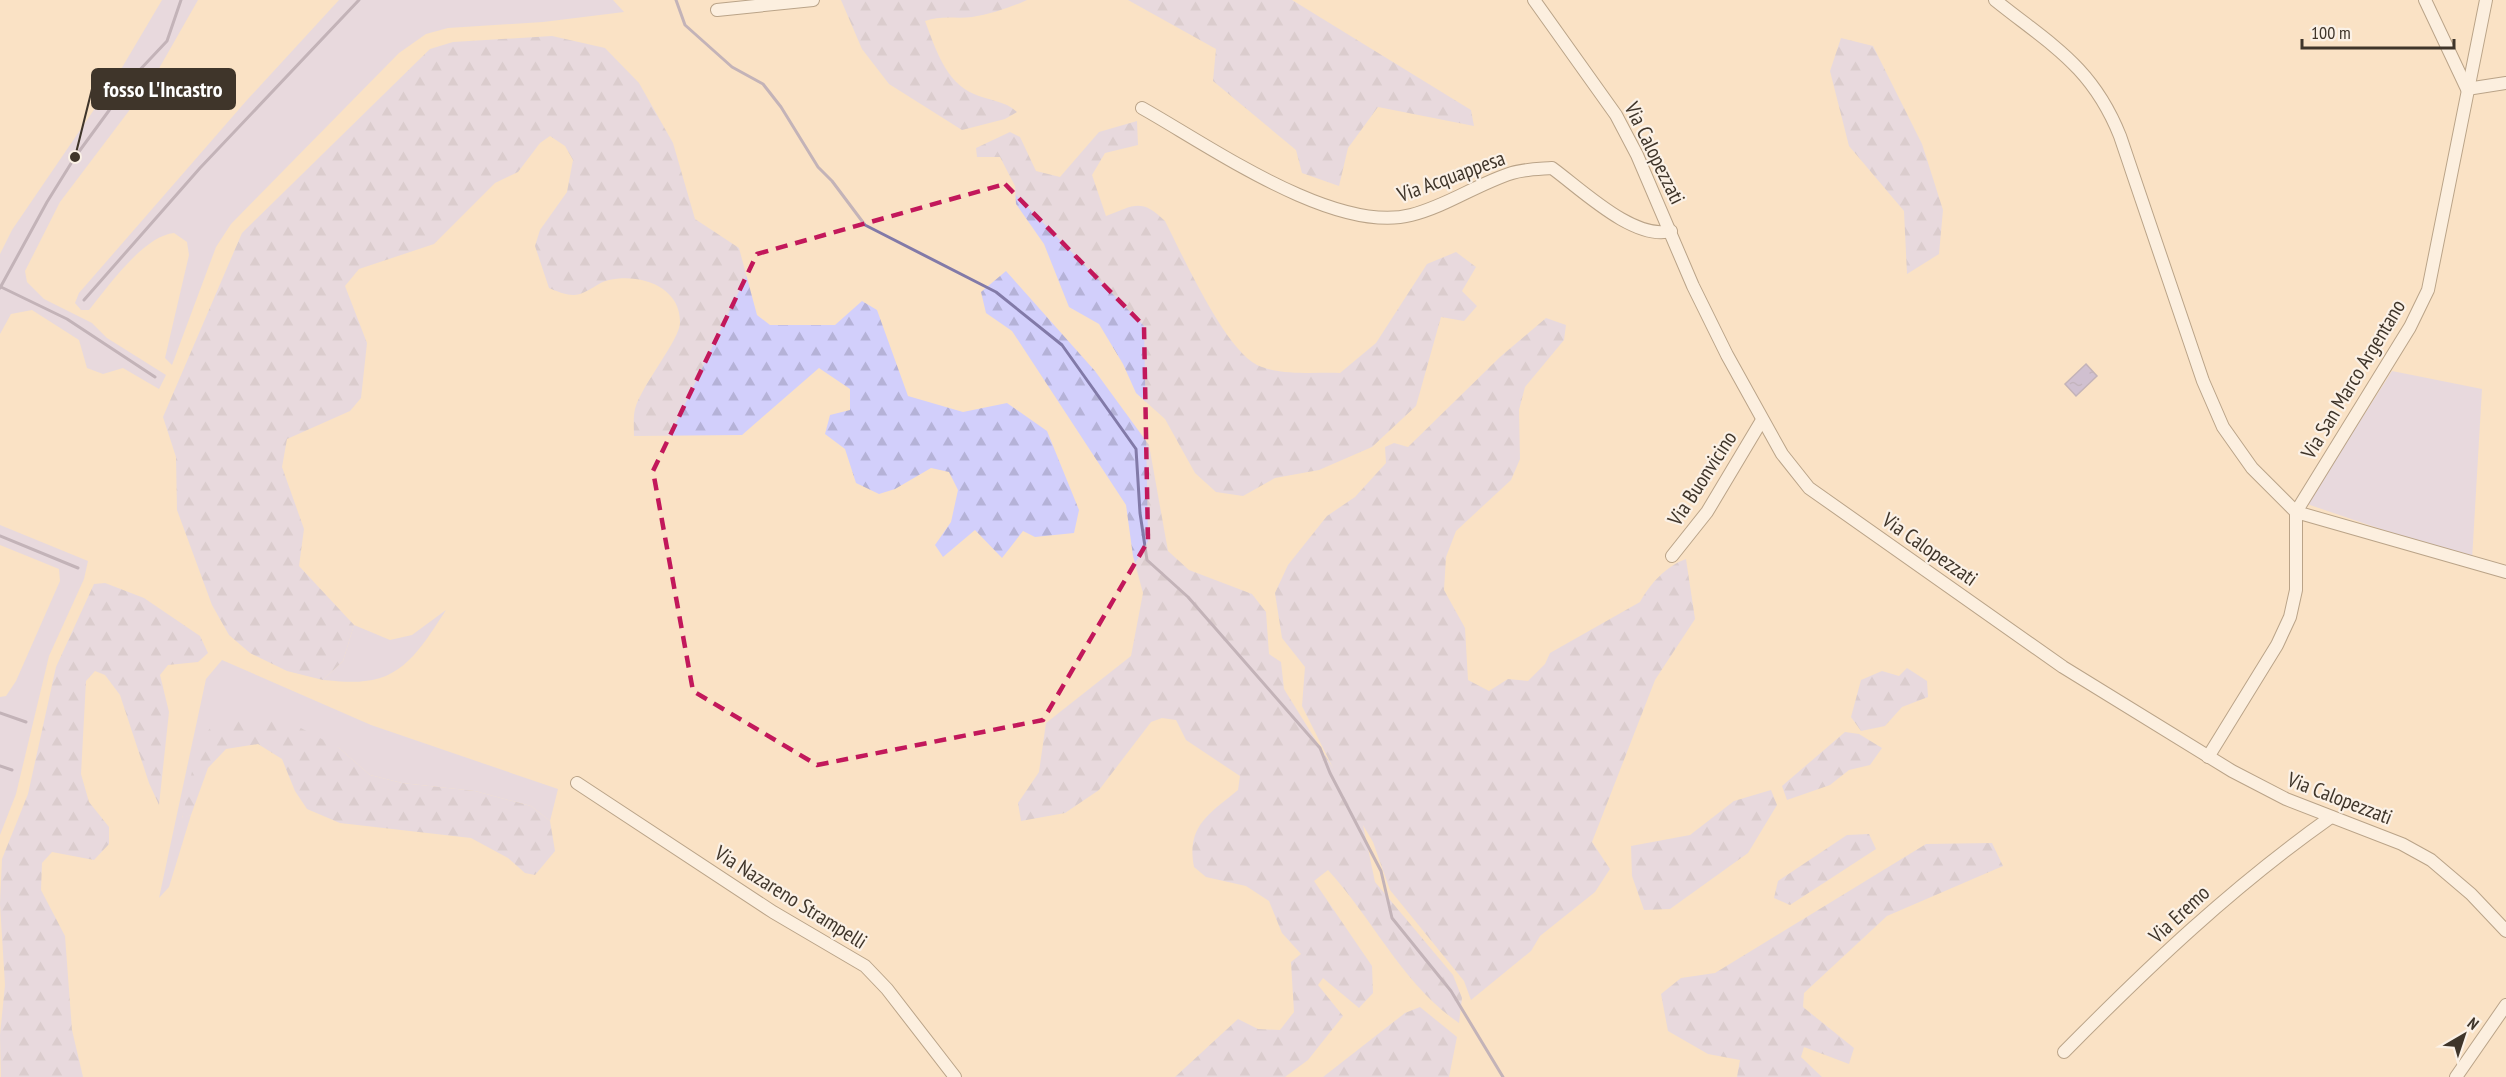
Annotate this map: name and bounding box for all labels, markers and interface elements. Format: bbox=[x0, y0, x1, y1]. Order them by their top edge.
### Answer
scale bar bbox=[2302, 12, 2454, 50]
text: 100 m bbox=[2311, 21, 2351, 44]
callout: fosso L'Incastro bbox=[92, 69, 235, 109]
text: fosso L'Incastro bbox=[103, 75, 223, 103]
street label: Via Calopezzati bbox=[1618, 97, 1691, 209]
street label: Via Acquappesa bbox=[1393, 144, 1508, 208]
street label: Via San Marco Argentano bbox=[2294, 295, 2411, 464]
street label: Via Buonvicino bbox=[1661, 426, 1743, 531]
street label: Via Calopezzati bbox=[1876, 506, 1983, 592]
street label: Via Calopezzati bbox=[2283, 765, 2396, 830]
street label: Via Nazareno Strampelli bbox=[709, 839, 872, 955]
street label: Via Eremo bbox=[2142, 879, 2215, 950]
north arrow bbox=[2434, 1005, 2494, 1065]
text: N bbox=[2464, 1013, 2483, 1034]

